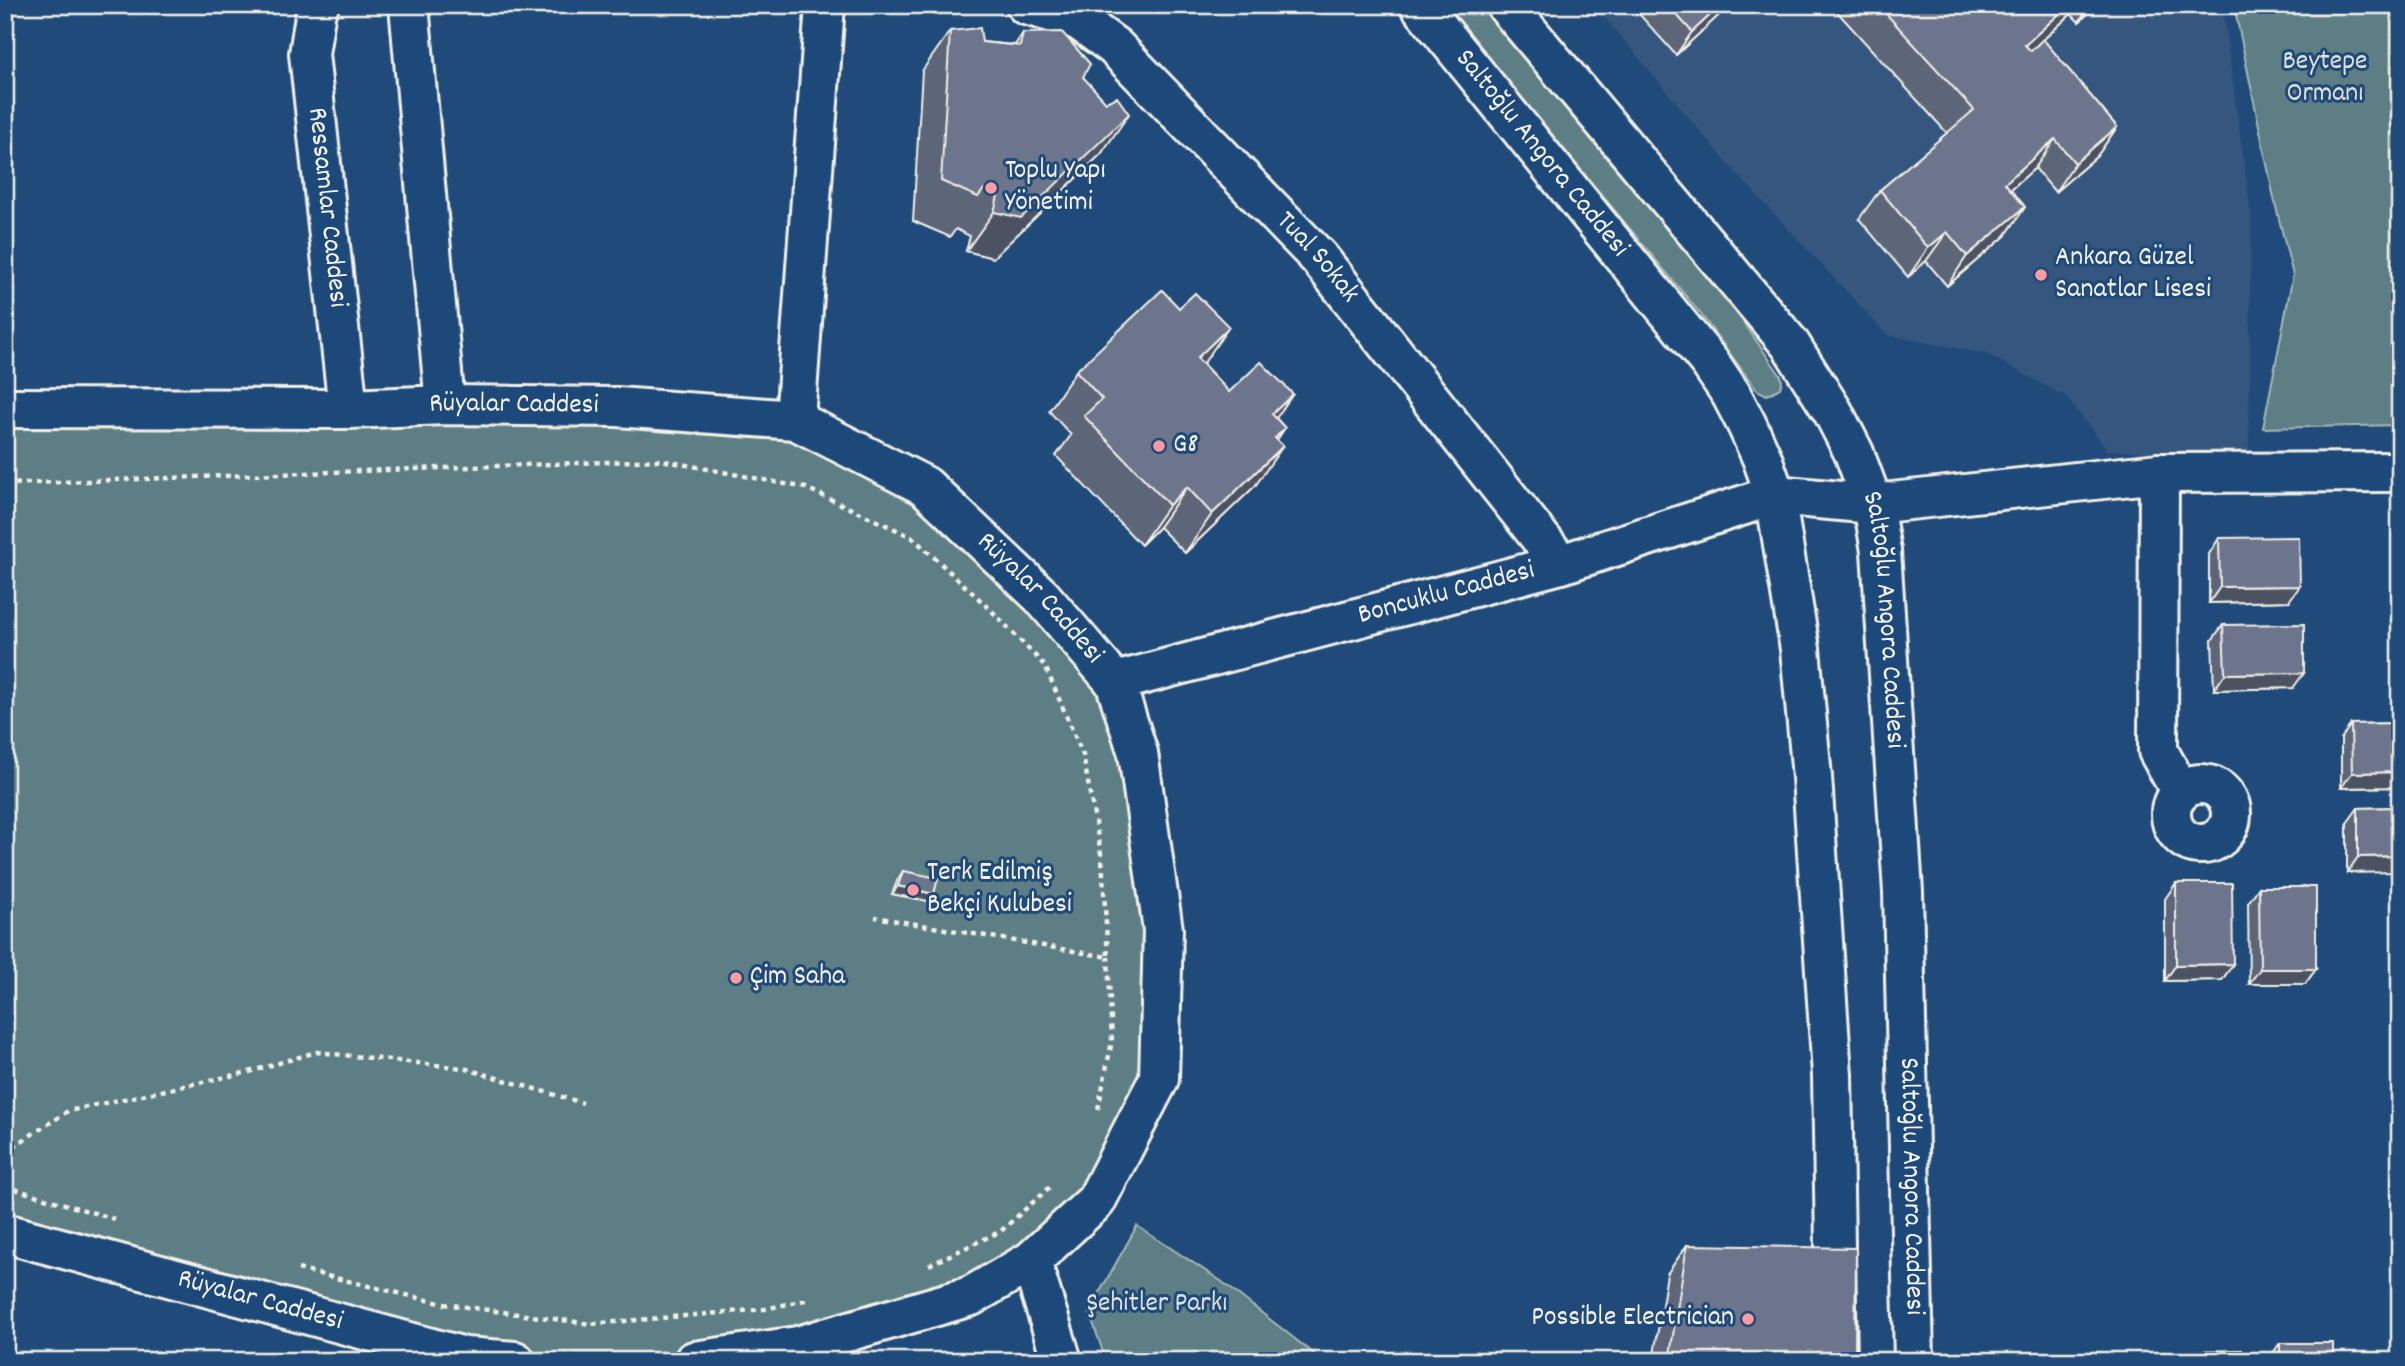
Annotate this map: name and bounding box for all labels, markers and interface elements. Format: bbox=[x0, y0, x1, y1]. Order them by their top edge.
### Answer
street label: Saltoğlu Angora Caddesi bbox=[1444, 41, 1638, 267]
park label: Beytepe Ormanı bbox=[2283, 43, 2367, 115]
street label: Ressamlar Caddesi bbox=[295, 106, 357, 310]
place label: Toplu Yapı Yönetimi bbox=[1005, 152, 1106, 224]
marker: Toplu Yapı Yönetimi bbox=[983, 180, 999, 196]
street label: Tual Sokak bbox=[1265, 203, 1368, 313]
place label: Ankara Güzel Sanatlar Lisesi bbox=[2055, 239, 2211, 311]
marker: Ankara Güzel Sanatlar Lisesi bbox=[2033, 267, 2049, 283]
street label: Rüyalar Caddesi bbox=[428, 385, 599, 427]
place label: G8 bbox=[1173, 426, 1198, 466]
marker: G8 bbox=[1151, 438, 1167, 454]
street label: Saltoğlu Angora Caddesi bbox=[1850, 486, 1914, 750]
street label: Rüyalar Caddesi bbox=[966, 524, 1112, 674]
street label: Boncuklu Caddesi bbox=[1354, 552, 1539, 637]
place label: Terk Edilmiş Bekçi Kulubesi bbox=[927, 854, 1072, 926]
marker: Terk Edilmiş Bekçi Kulubesi bbox=[905, 882, 921, 898]
place label: Çim Saha bbox=[750, 958, 846, 998]
marker: Çim Saha bbox=[728, 970, 744, 986]
street label: Saltoğlu Angora Caddesi bbox=[1887, 1057, 1933, 1316]
street label: Rüyalar Caddesi bbox=[173, 1260, 347, 1343]
park label: Şehitler Parkı bbox=[1087, 1285, 1227, 1325]
place label: Possible Electrician bbox=[1531, 1299, 1734, 1339]
marker: Possible Electrician bbox=[1740, 1311, 1756, 1327]

